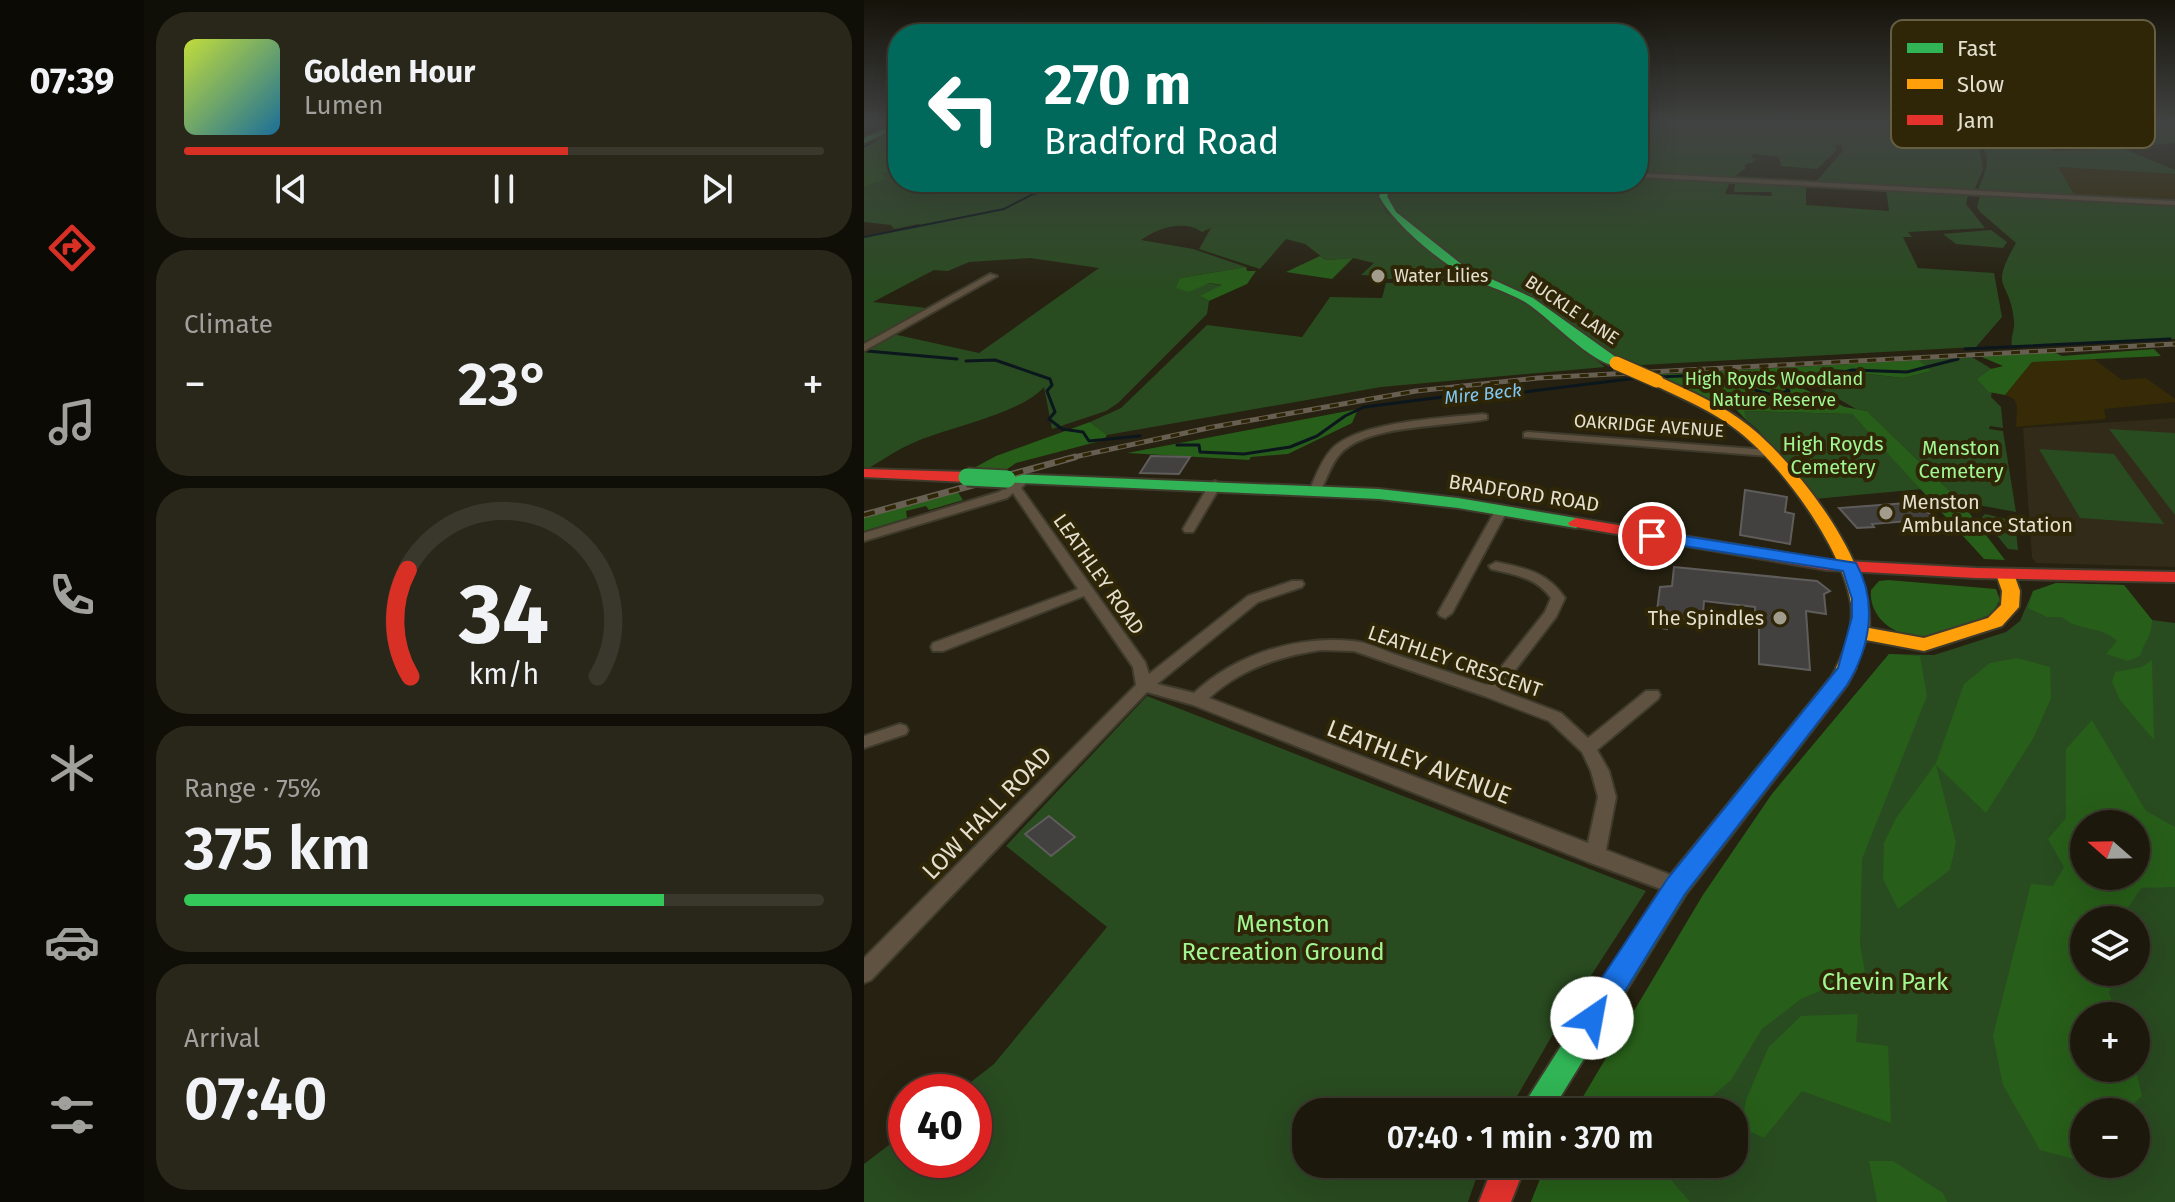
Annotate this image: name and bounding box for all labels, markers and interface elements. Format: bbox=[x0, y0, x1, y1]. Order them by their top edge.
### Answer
legend bbox=[1891, 20, 2155, 148]
text: Fast bbox=[1957, 35, 1997, 62]
text: 270 m bbox=[1044, 52, 1191, 119]
text: Golden Hour bbox=[304, 54, 475, 90]
icon: left bbox=[912, 56, 1016, 160]
text: 07:39 bbox=[30, 59, 114, 103]
text: Slow bbox=[1957, 71, 2004, 98]
text: Lumen bbox=[304, 90, 383, 121]
text: Jam bbox=[1957, 107, 1995, 134]
text: Bradford Road bbox=[1044, 120, 1279, 164]
icon: previous bbox=[269, 167, 313, 211]
icon: pause bbox=[482, 167, 526, 211]
icon: next bbox=[695, 167, 739, 211]
icon: directions bbox=[44, 220, 100, 276]
place label: Water Lilies bbox=[1394, 265, 1488, 287]
marker: Water Lilies bbox=[1369, 267, 1387, 285]
street label: BUCKLE LANE bbox=[1521, 271, 1623, 349]
text: Climate bbox=[184, 309, 273, 340]
text: 23° bbox=[458, 349, 550, 421]
text: − bbox=[184, 358, 206, 411]
text: + bbox=[802, 358, 824, 411]
park label: High Royds Woodland Nature Reserve bbox=[1685, 368, 1863, 411]
water label: Mire Beck bbox=[1443, 379, 1523, 409]
icon: music bbox=[44, 394, 100, 450]
street label: OAKRIDGE AVENUE bbox=[1573, 410, 1725, 442]
park label: High Royds Cemetery bbox=[1782, 432, 1884, 479]
park label: Menston Cemetery bbox=[1918, 436, 2004, 483]
street label: BRADFORD ROAD bbox=[1447, 469, 1601, 517]
place label: Menston Ambulance Station bbox=[1902, 490, 2073, 537]
pin bbox=[1618, 502, 1686, 570]
marker: Menston Ambulance Station bbox=[1877, 504, 1895, 522]
street label: LEATHLEY ROAD bbox=[1048, 509, 1150, 639]
icon: arrive bbox=[1630, 514, 1674, 558]
text: 34 bbox=[458, 565, 549, 665]
icon: phone bbox=[44, 567, 100, 623]
place label: The Spindles bbox=[1648, 606, 1764, 630]
marker: The Spindles bbox=[1771, 609, 1789, 627]
street label: LEATHLEY CRESCENT bbox=[1365, 620, 1546, 702]
text: km/h bbox=[469, 657, 539, 692]
street label: LEATHLEY AVENUE bbox=[1323, 714, 1515, 810]
icon: climate bbox=[44, 740, 100, 796]
street label: LOW HALL ROAD bbox=[917, 741, 1057, 885]
text: Range · 75% bbox=[184, 773, 321, 804]
north arrow bbox=[2070, 810, 2150, 890]
map controls bbox=[2070, 810, 2150, 1178]
text: 375 km bbox=[184, 813, 371, 885]
button: layers bbox=[2070, 906, 2150, 986]
park label: Menston Recreation Ground bbox=[1181, 910, 1385, 966]
icon: car bbox=[44, 914, 100, 970]
park label: Chevin Park bbox=[1822, 968, 1949, 996]
position arrow bbox=[1550, 976, 1634, 1060]
button: + bbox=[2070, 1002, 2150, 1082]
text: Arrival bbox=[184, 1023, 260, 1054]
text: 07:40 bbox=[184, 1063, 328, 1135]
speed limit sign: 40 bbox=[888, 1074, 992, 1178]
icon: filters bbox=[44, 1087, 100, 1143]
button: − bbox=[2070, 1098, 2150, 1178]
text: 07:40 · 1 min · 370 m bbox=[1387, 1120, 1653, 1156]

